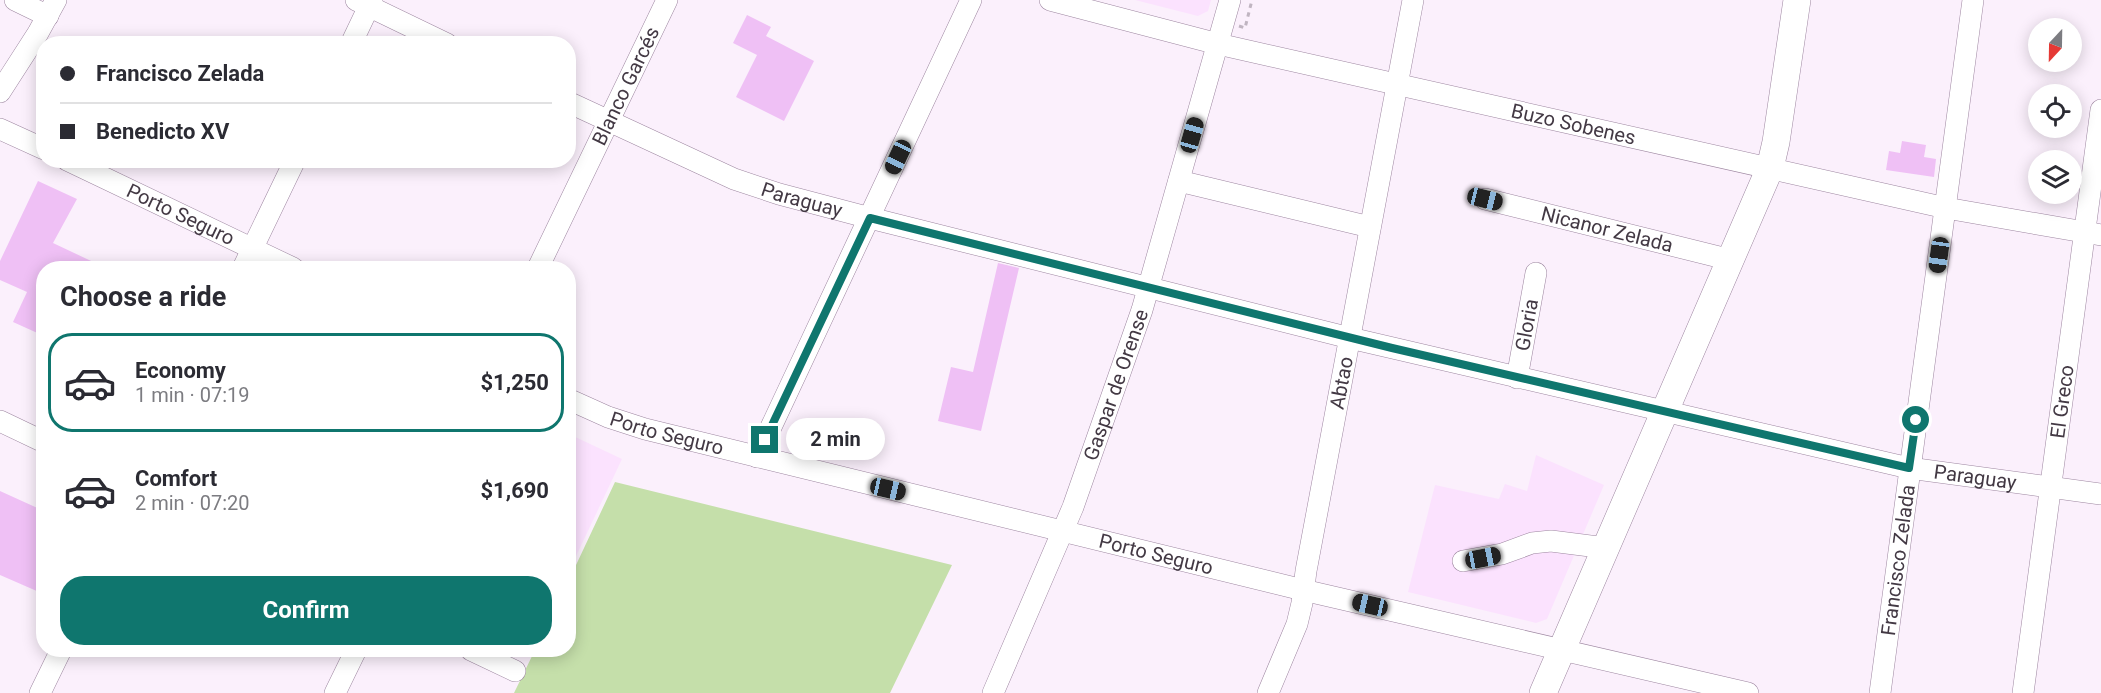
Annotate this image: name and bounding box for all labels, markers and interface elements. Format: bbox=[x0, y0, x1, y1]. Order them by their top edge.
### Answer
north arrow bbox=[2028, 18, 2082, 72]
map controls bbox=[2028, 18, 2082, 204]
street label: Blanco Garcés bbox=[587, 23, 664, 149]
text: Francisco Zelada bbox=[96, 61, 264, 86]
button: locate bbox=[2028, 84, 2082, 138]
street label: Buzo Sobenes bbox=[1509, 98, 1638, 150]
car bbox=[1178, 115, 1206, 155]
text: Benedicto XV bbox=[96, 119, 229, 144]
car bbox=[882, 137, 914, 177]
button: layers bbox=[2028, 150, 2082, 204]
street label: Paraguay bbox=[758, 177, 846, 222]
street label: Porto Seguro bbox=[123, 178, 238, 250]
car bbox=[1465, 186, 1505, 212]
street label: Nicanor Zelada bbox=[1539, 201, 1676, 257]
car bbox=[1928, 236, 1950, 274]
text: Choose a ride bbox=[60, 281, 226, 313]
street label: Gloria bbox=[1510, 297, 1543, 353]
street label: Gaspar de Orense bbox=[1078, 306, 1153, 464]
street label: Abtao bbox=[1325, 355, 1358, 411]
icon: car bbox=[63, 356, 117, 410]
text: Economy bbox=[135, 358, 226, 383]
street label: El Greco bbox=[2045, 363, 2079, 440]
text: $1,250 bbox=[480, 370, 549, 395]
text: 1 min · 07:19 bbox=[135, 383, 250, 407]
street label: Porto Seguro bbox=[607, 406, 726, 460]
route start bbox=[1902, 406, 1929, 433]
callout: 2 min bbox=[786, 419, 885, 461]
route end bbox=[751, 426, 778, 453]
text: 2 min bbox=[810, 427, 861, 451]
street label: Paraguay bbox=[1932, 459, 2019, 495]
icon: car bbox=[63, 464, 117, 518]
text: Comfort bbox=[135, 466, 217, 491]
car bbox=[868, 476, 908, 502]
text: $1,690 bbox=[480, 478, 549, 503]
street label: Francisco Zelada bbox=[1876, 483, 1920, 637]
text: 2 min · 07:20 bbox=[135, 491, 250, 515]
street label: Porto Seguro bbox=[1097, 529, 1216, 580]
car bbox=[1464, 546, 1502, 570]
button: Confirm bbox=[60, 576, 552, 645]
car bbox=[1350, 592, 1390, 618]

